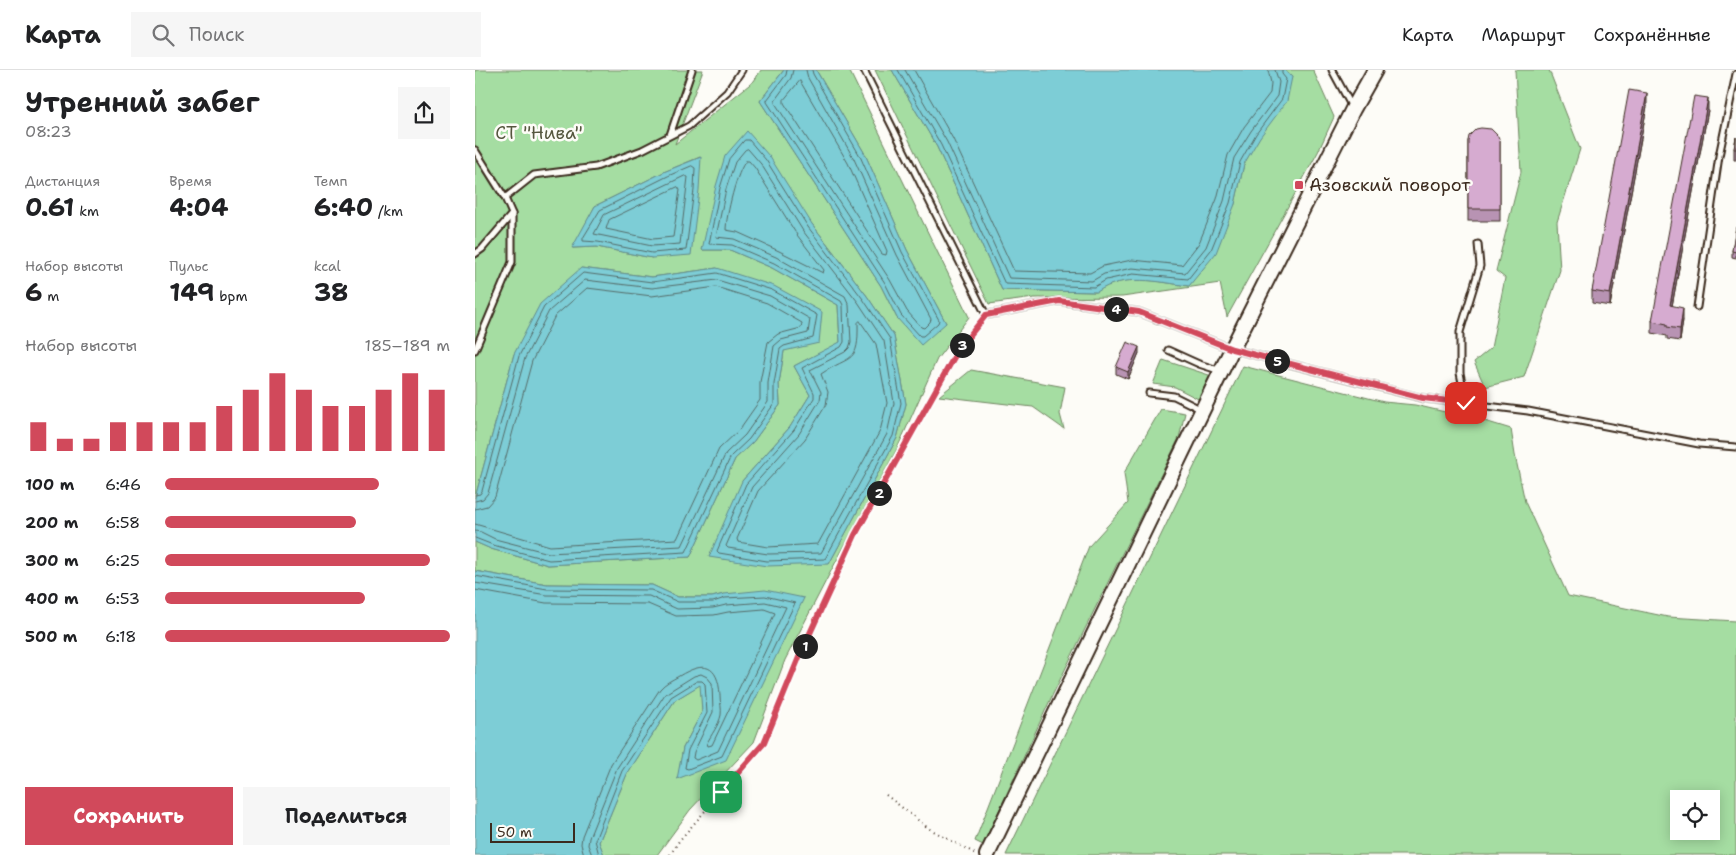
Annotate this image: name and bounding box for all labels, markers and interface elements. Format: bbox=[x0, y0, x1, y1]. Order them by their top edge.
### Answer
search box bbox=[131, 12, 481, 57]
text: Карта bbox=[25, 19, 101, 51]
icon: search bbox=[149, 21, 177, 49]
text: Поиск bbox=[189, 22, 244, 47]
text: Карта bbox=[1402, 23, 1453, 47]
text: Маршрут bbox=[1481, 23, 1565, 47]
text: Сохранённые bbox=[1593, 23, 1711, 47]
text: Утренний забег bbox=[25, 83, 260, 121]
button: share bbox=[398, 87, 450, 139]
text: 08:23 bbox=[25, 121, 72, 142]
park label: СТ "Нива" bbox=[495, 121, 583, 145]
text: Дистанция bbox=[25, 172, 100, 190]
text: Время bbox=[169, 172, 212, 190]
text: Темп bbox=[314, 172, 348, 190]
place label: Азовский поворот bbox=[1309, 173, 1471, 197]
marker: Азовский поворот bbox=[1293, 179, 1305, 191]
text: 0.61 bbox=[25, 190, 75, 224]
text: 4:04 bbox=[169, 190, 229, 224]
text: 6:40 bbox=[314, 190, 373, 224]
text: km bbox=[75, 202, 99, 220]
text: /km bbox=[373, 202, 403, 220]
text: Набор высоты bbox=[25, 257, 123, 275]
text: Пульс bbox=[169, 257, 209, 275]
text: kcal bbox=[314, 257, 341, 275]
text: 6 bbox=[25, 275, 43, 309]
text: 149 bbox=[169, 275, 215, 309]
text: 38 bbox=[314, 275, 349, 309]
text: m bbox=[43, 287, 59, 305]
text: bpm bbox=[215, 287, 247, 305]
pin: 4 bbox=[1103, 296, 1129, 322]
text: 4 bbox=[1112, 300, 1121, 318]
pin: 3 bbox=[949, 332, 975, 358]
text: Набор высоты bbox=[25, 335, 137, 356]
text: 185–189 m bbox=[364, 335, 450, 356]
text: 3 bbox=[958, 336, 967, 354]
pin: 5 bbox=[1265, 348, 1289, 374]
text: 5 bbox=[1273, 352, 1282, 370]
pin bbox=[1445, 382, 1487, 424]
icon: check bbox=[1452, 389, 1480, 417]
text: 100 m bbox=[25, 474, 74, 495]
text: 6:46 bbox=[105, 474, 141, 495]
pin: 2 bbox=[867, 480, 891, 506]
text: 2 bbox=[875, 484, 884, 502]
text: 200 m bbox=[25, 512, 78, 533]
text: 6:58 bbox=[105, 512, 140, 533]
text: 300 m bbox=[25, 550, 79, 571]
text: 6:25 bbox=[105, 550, 140, 571]
text: 400 m bbox=[25, 588, 79, 609]
text: 6:53 bbox=[105, 588, 140, 609]
text: 500 m bbox=[25, 626, 77, 647]
text: 6:18 bbox=[105, 626, 137, 647]
pin: 1 bbox=[793, 634, 817, 658]
text: 1 bbox=[802, 637, 809, 655]
pin bbox=[700, 771, 742, 813]
icon: arrive bbox=[707, 778, 735, 806]
button: Сохранить bbox=[25, 787, 233, 845]
button: Поделиться bbox=[243, 787, 450, 845]
map controls bbox=[1670, 790, 1720, 840]
button: locate bbox=[1670, 790, 1720, 840]
scale bar bbox=[490, 820, 575, 843]
text: 50 m bbox=[497, 823, 532, 841]

